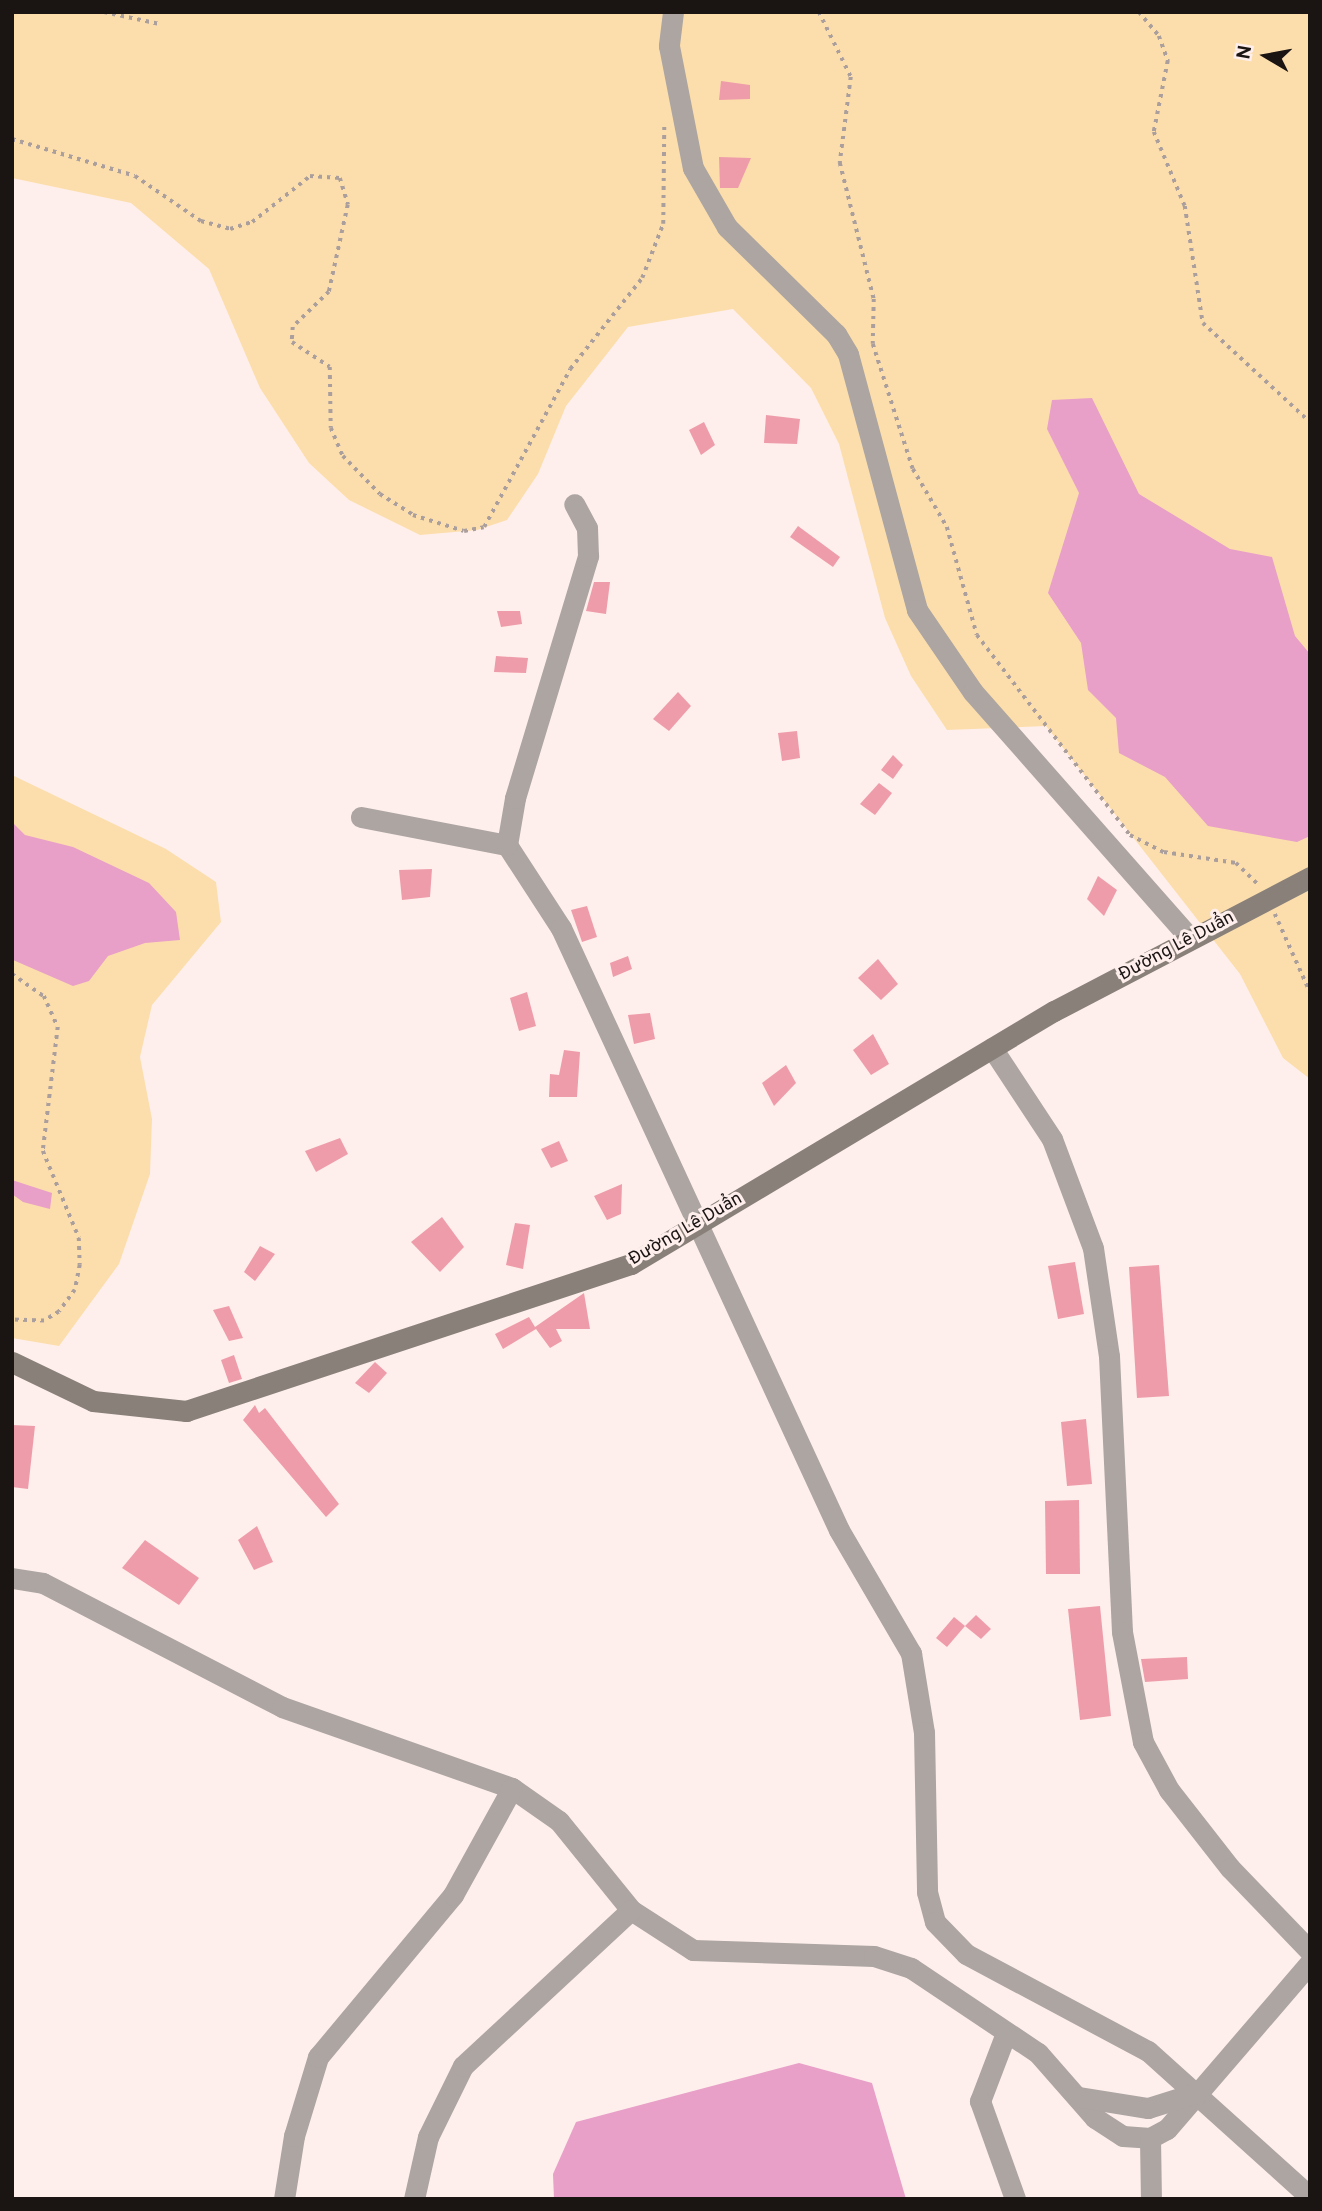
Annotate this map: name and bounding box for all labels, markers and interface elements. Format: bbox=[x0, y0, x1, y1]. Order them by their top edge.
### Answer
north arrow bbox=[1231, 21, 1301, 91]
text: N bbox=[1232, 44, 1258, 61]
street label: Đường Lê Duẩn bbox=[1116, 908, 1238, 986]
street label: Đường Lê Duẩn bbox=[625, 1189, 747, 1271]

